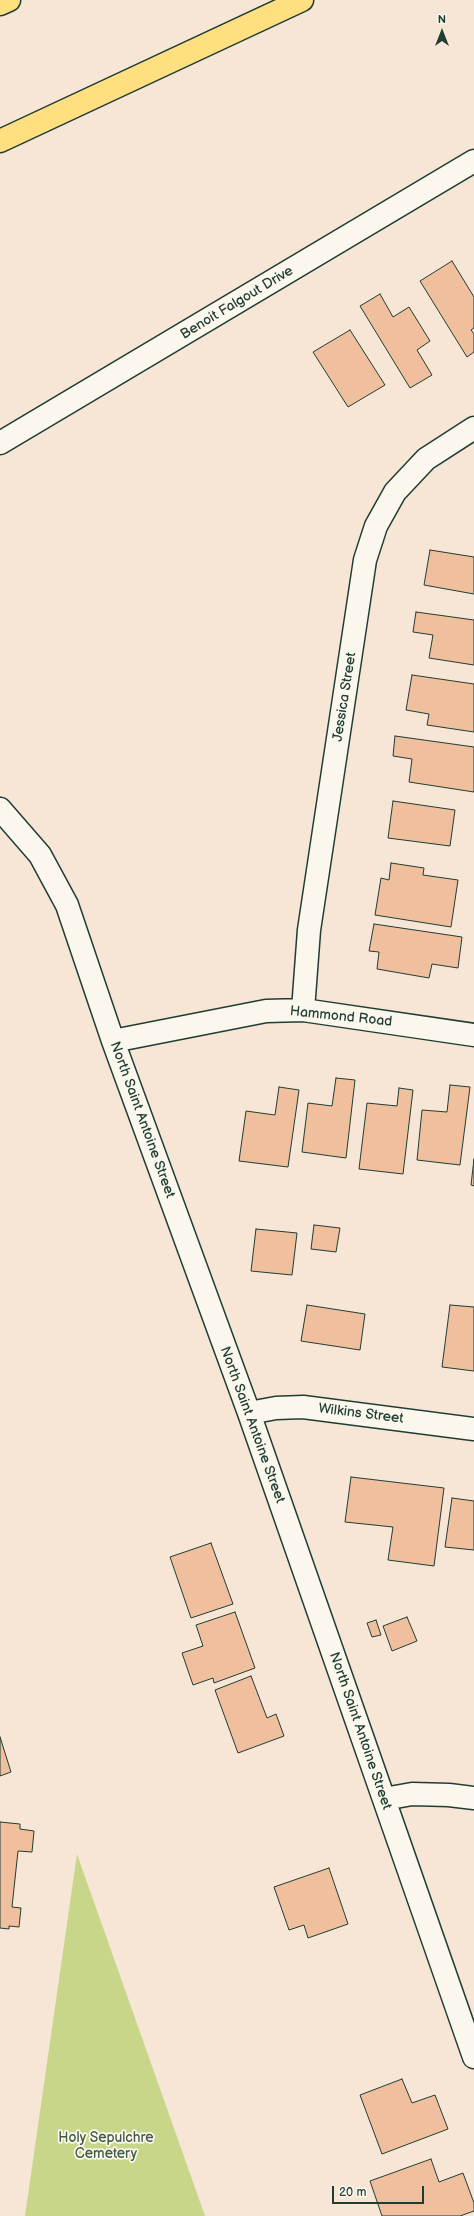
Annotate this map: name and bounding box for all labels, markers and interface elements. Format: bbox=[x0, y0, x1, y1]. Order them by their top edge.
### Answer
north arrow bbox=[422, 12, 462, 52]
text: N bbox=[438, 13, 446, 26]
street label: Benoit Falgout Drive bbox=[178, 263, 296, 343]
street label: Jessica Street bbox=[330, 651, 360, 743]
street label: Hammond Road bbox=[289, 1003, 393, 1031]
street label: North Saint Antoine Street bbox=[106, 1040, 178, 1200]
street label: North Saint Antoine Street bbox=[216, 1345, 288, 1505]
street label: Wilkins Street bbox=[317, 1400, 405, 1428]
street label: North Saint Antoine Street bbox=[325, 1650, 395, 1812]
park label: Holy Sepulchre Cemetery bbox=[58, 2130, 154, 2162]
scale bar bbox=[334, 2178, 426, 2204]
text: 20 m bbox=[339, 2185, 366, 2200]

